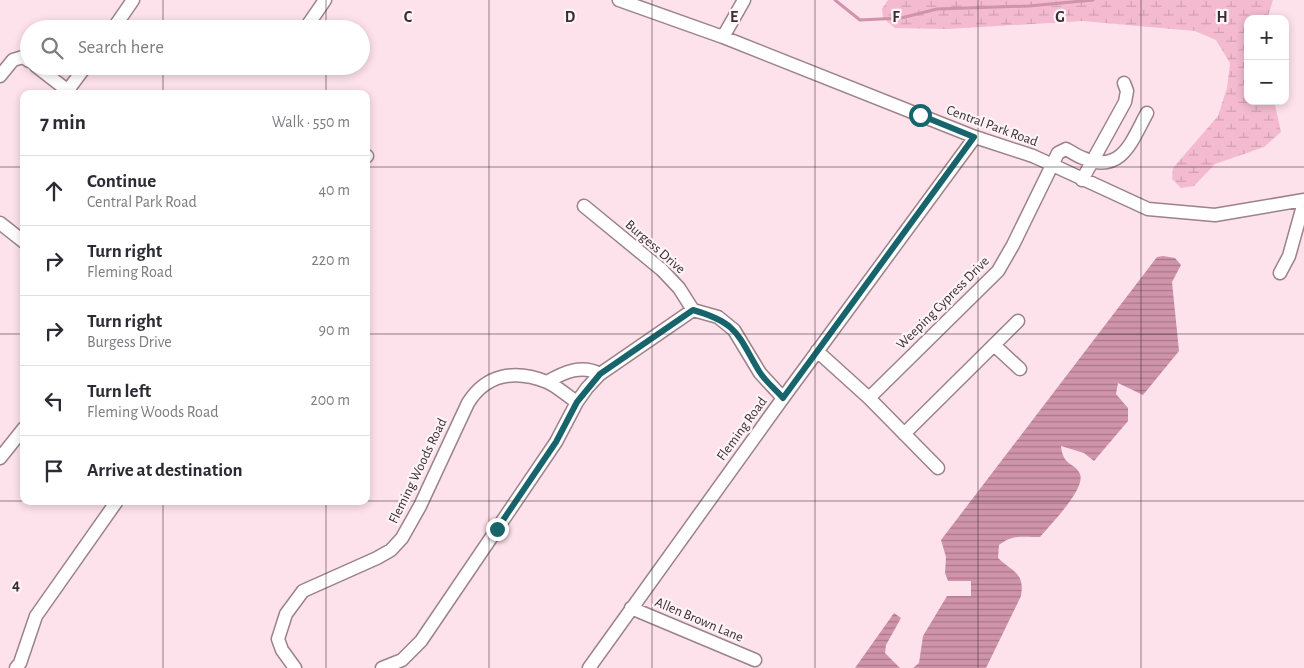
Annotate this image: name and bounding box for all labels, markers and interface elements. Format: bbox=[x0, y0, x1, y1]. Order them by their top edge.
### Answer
text: C bbox=[404, 9, 413, 25]
text: D bbox=[565, 9, 576, 25]
text: E bbox=[730, 9, 738, 25]
text: F bbox=[892, 9, 900, 25]
text: G bbox=[1055, 9, 1065, 25]
text: H bbox=[1216, 9, 1228, 25]
map controls bbox=[1244, 15, 1289, 105]
button: + bbox=[1244, 15, 1289, 60]
search box bbox=[20, 20, 370, 75]
icon: search bbox=[38, 34, 66, 62]
text: Search here bbox=[78, 38, 164, 57]
button: − bbox=[1244, 60, 1289, 105]
street label: Central Park Road bbox=[944, 103, 1040, 149]
route start bbox=[909, 104, 932, 127]
text: 7 min bbox=[40, 112, 86, 133]
text: Walk · 550 m bbox=[272, 114, 350, 130]
text: Continue bbox=[87, 172, 156, 191]
icon: ahead bbox=[40, 177, 68, 205]
text: 40 m bbox=[318, 182, 350, 198]
text: Central Park Road bbox=[87, 194, 197, 210]
street label: Burgess Drive bbox=[622, 217, 688, 277]
text: Turn right bbox=[87, 242, 162, 261]
icon: right bbox=[40, 247, 68, 275]
text: 220 m bbox=[312, 252, 350, 268]
street label: Weeping Cypress Drive bbox=[894, 254, 992, 352]
text: Fleming Road bbox=[87, 264, 172, 280]
text: Turn right bbox=[87, 312, 162, 331]
icon: right bbox=[40, 317, 68, 345]
text: 90 m bbox=[319, 322, 350, 338]
text: Burgess Drive bbox=[87, 334, 172, 350]
text: Turn left bbox=[87, 382, 151, 401]
icon: left bbox=[40, 387, 68, 415]
text: 200 m bbox=[310, 392, 350, 408]
street label: Fleming Road bbox=[714, 395, 770, 463]
text: Fleming Woods Road bbox=[87, 404, 219, 420]
street label: Fleming Woods Road bbox=[386, 416, 450, 526]
icon: arrive bbox=[40, 457, 68, 485]
text: Arrive at destination bbox=[87, 461, 243, 480]
route end bbox=[486, 518, 509, 541]
text: 4 bbox=[12, 577, 20, 593]
street label: Allen Brown Lane bbox=[653, 595, 745, 645]

